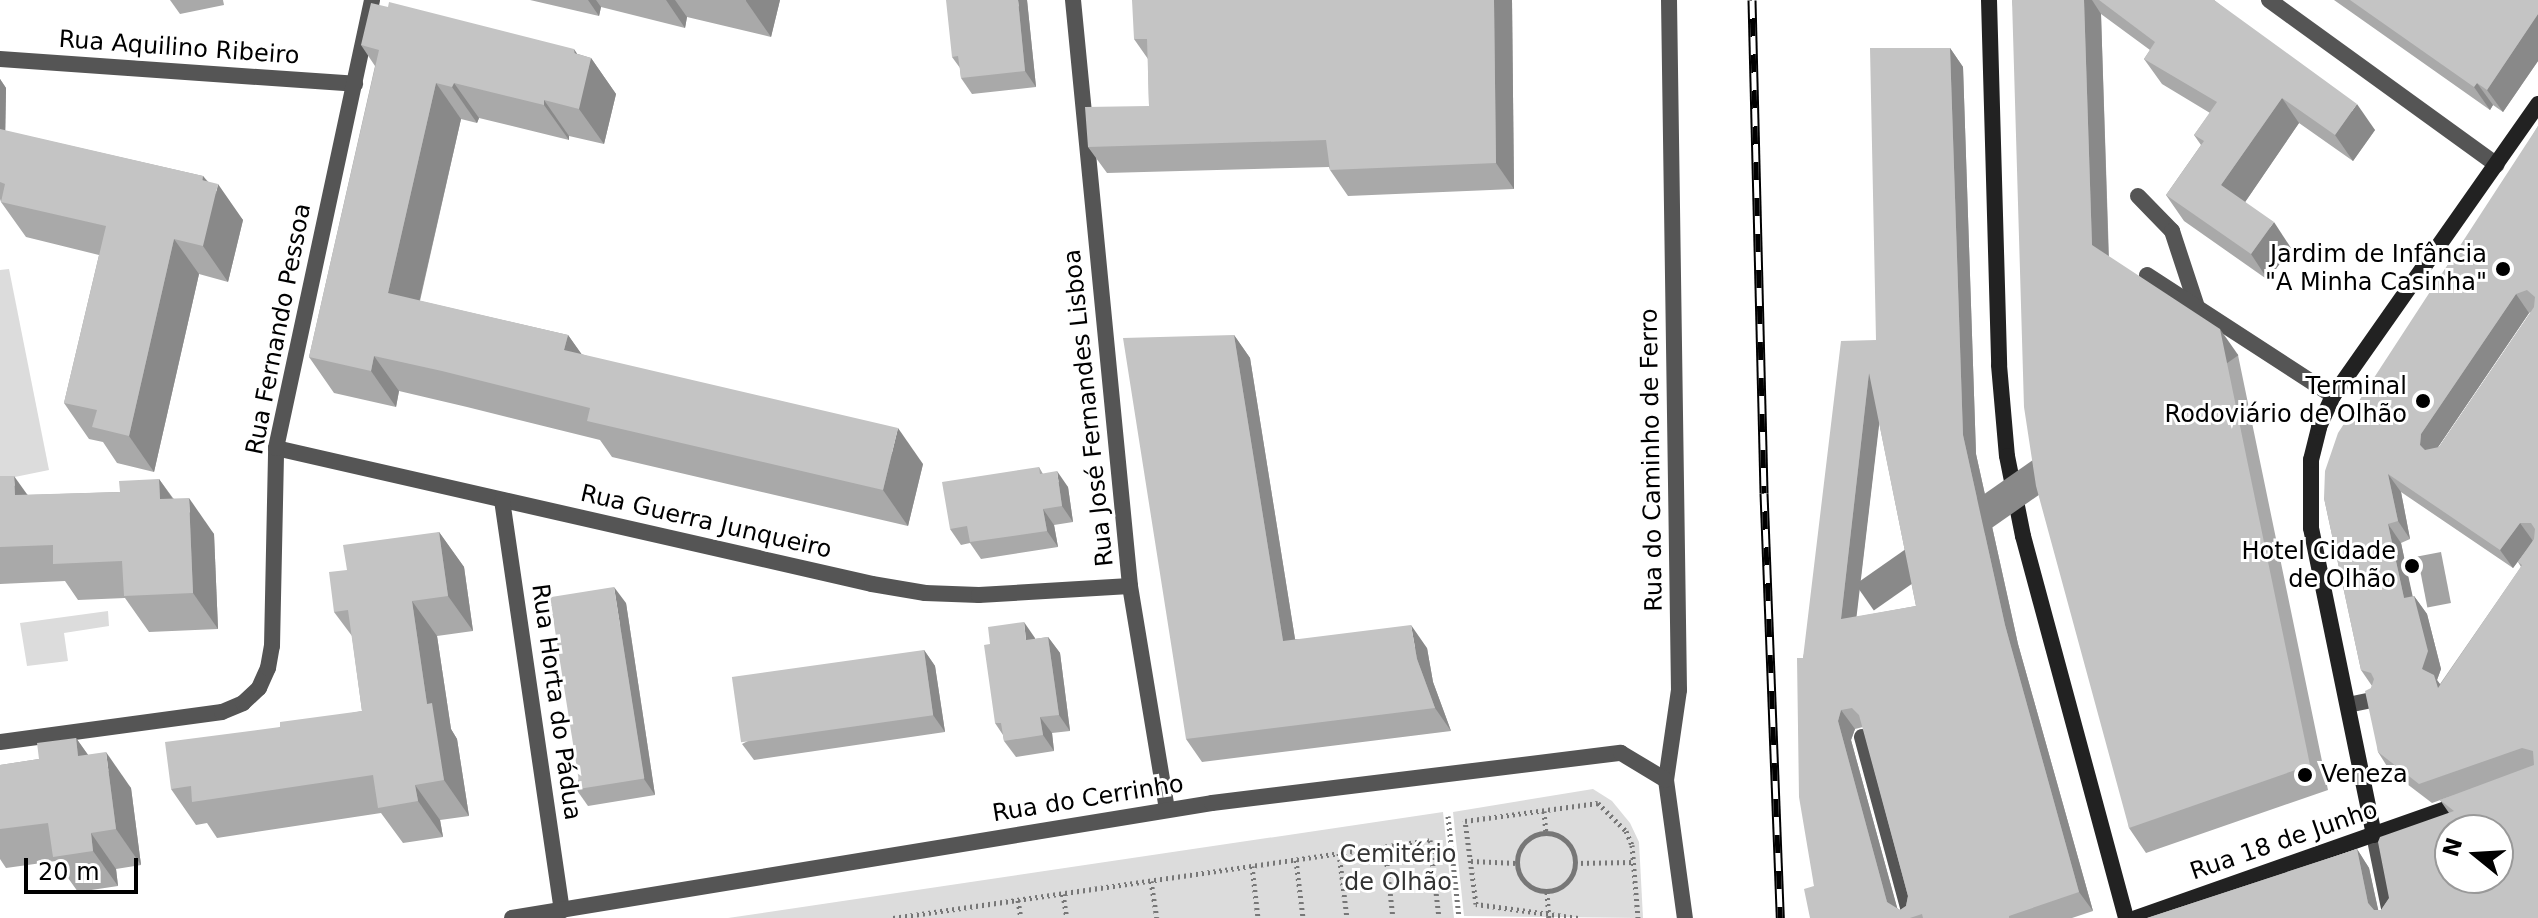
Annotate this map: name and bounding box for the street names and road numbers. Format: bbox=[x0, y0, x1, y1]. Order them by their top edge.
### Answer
street label: Rua Aquilino Ribeiro bbox=[58, 25, 300, 71]
street label: Rua Fernando Pessoa bbox=[241, 201, 317, 457]
street label: Rua José Fernandes Lisboa bbox=[1058, 248, 1120, 568]
street label: Rua do Caminho de Ferro bbox=[1635, 308, 1669, 612]
street label: Rua Guerra Junqueiro bbox=[578, 479, 834, 565]
street label: Rua Horta do Pádua bbox=[525, 582, 587, 822]
street label: Rua do Cerrinho bbox=[990, 770, 1186, 828]
street label: Rua 18 de Junho bbox=[2186, 795, 2382, 887]

